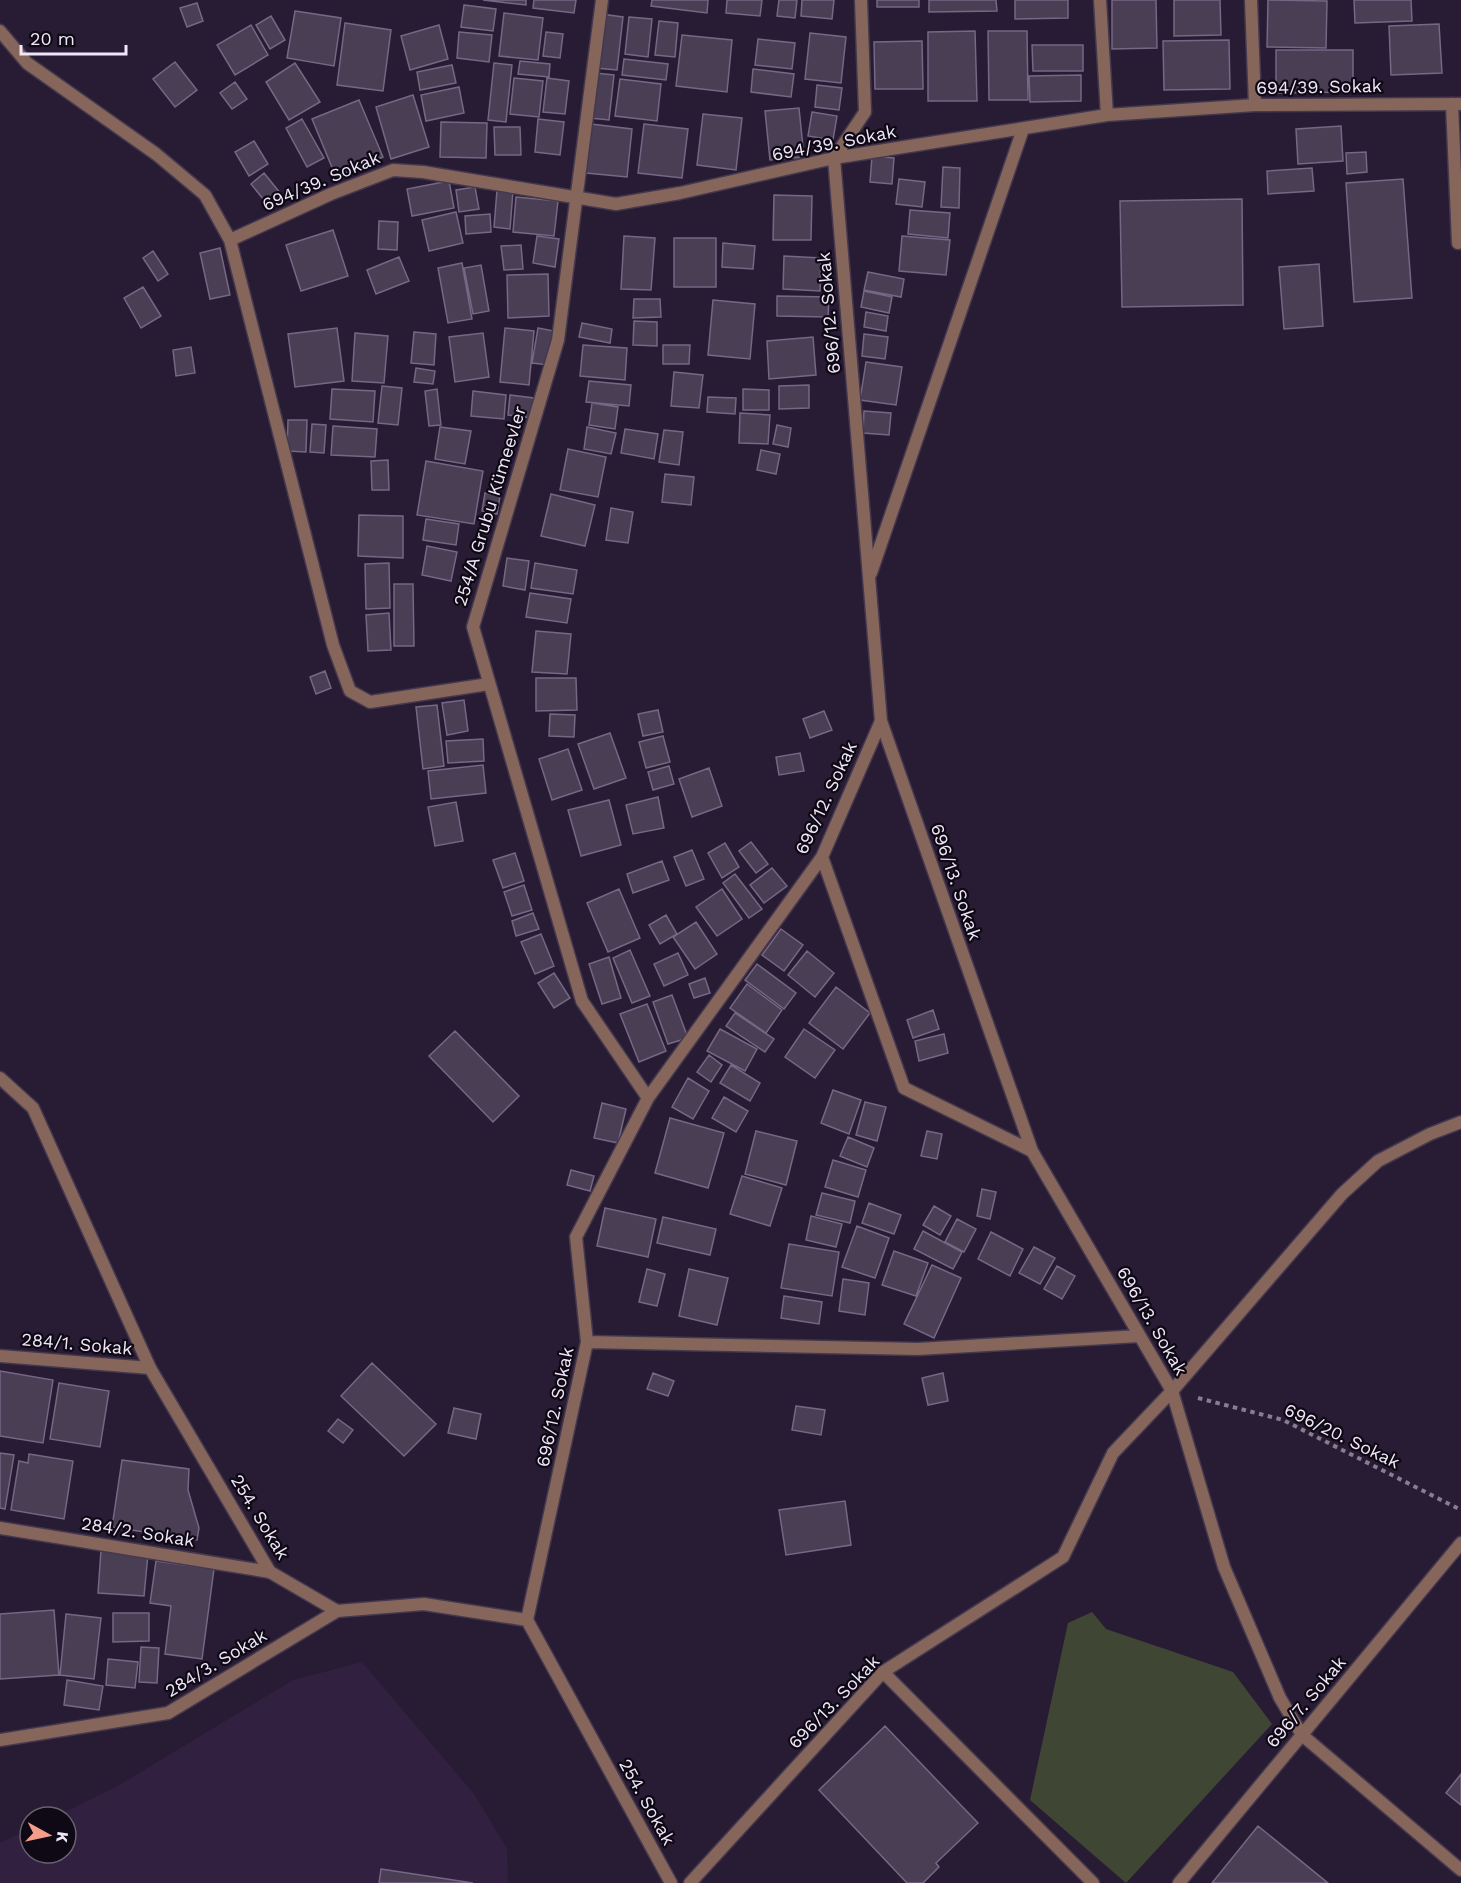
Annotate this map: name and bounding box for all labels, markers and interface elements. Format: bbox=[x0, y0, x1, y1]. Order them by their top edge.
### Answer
scale bar bbox=[21, 18, 126, 56]
text: 20 m bbox=[30, 28, 75, 49]
street label: 694/39. Sokak bbox=[1256, 75, 1382, 98]
street label: 694/39. Sokak bbox=[770, 120, 898, 165]
street label: 694/39. Sokak bbox=[259, 146, 383, 215]
street label: 696/12. Sokak bbox=[813, 251, 844, 375]
street label: 254/A Grubu Kümeevler bbox=[449, 403, 530, 608]
street label: 696/12. Sokak bbox=[790, 738, 861, 858]
street label: 696/13. Sokak bbox=[927, 821, 986, 943]
street label: 696/13. Sokak bbox=[1113, 1263, 1192, 1379]
street label: 284/1. Sokak bbox=[21, 1328, 133, 1359]
street label: 696/12. Sokak bbox=[532, 1345, 577, 1469]
street label: 696/20. Sokak bbox=[1281, 1399, 1403, 1473]
street label: 254. Sokak bbox=[227, 1470, 294, 1563]
street label: 284/2. Sokak bbox=[80, 1512, 196, 1551]
street label: 284/3. Sokak bbox=[161, 1624, 270, 1701]
street label: 696/13. Sokak bbox=[784, 1650, 884, 1753]
street label: 696/7. Sokak bbox=[1261, 1652, 1350, 1752]
street label: 254. Sokak bbox=[615, 1755, 680, 1849]
north arrow bbox=[18, 1805, 78, 1865]
text: K bbox=[52, 1830, 73, 1844]

